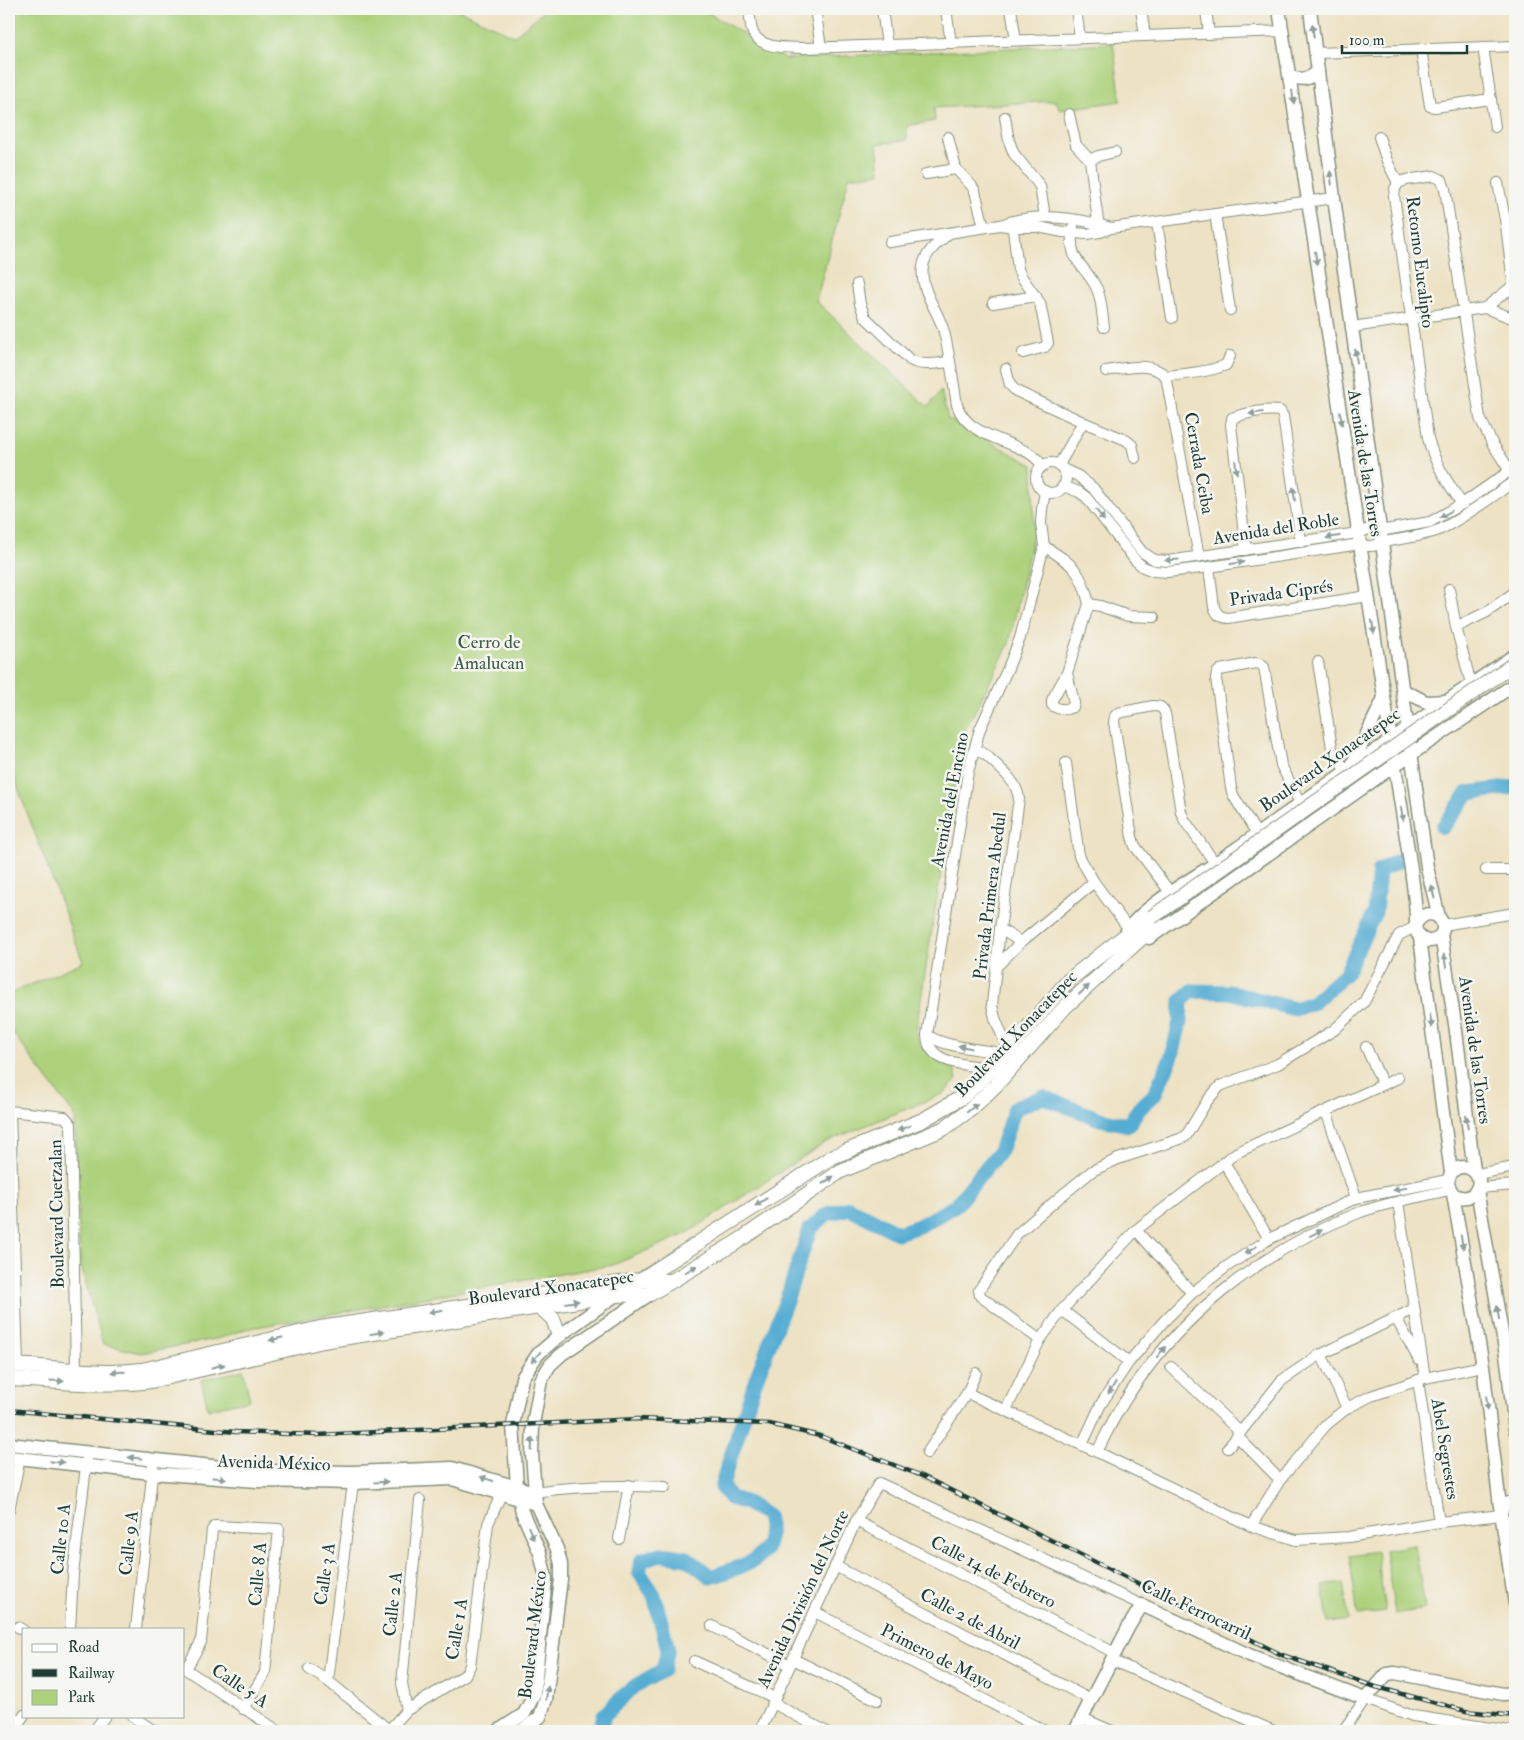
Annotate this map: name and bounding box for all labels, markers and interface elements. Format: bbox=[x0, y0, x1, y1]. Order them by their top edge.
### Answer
one-way arrow bbox=[1309, 22, 1317, 38]
scale bar bbox=[1342, 22, 1466, 54]
text: 100 m bbox=[1349, 31, 1385, 50]
one-way arrow bbox=[1289, 89, 1297, 105]
one-way arrow bbox=[1327, 169, 1335, 185]
street label: Retorno Eucalipto bbox=[1400, 195, 1440, 330]
one-way arrow bbox=[1313, 250, 1321, 266]
one-way arrow bbox=[1352, 348, 1360, 364]
street label: Avenida de las Torres bbox=[1342, 387, 1388, 538]
one-way arrow bbox=[1248, 409, 1264, 417]
street label: Cerrada Ceiba bbox=[1179, 410, 1219, 516]
one-way arrow bbox=[1337, 411, 1345, 427]
one-way arrow bbox=[1233, 459, 1241, 475]
one-way arrow bbox=[1290, 485, 1298, 501]
street label: Avenida del Roble bbox=[1210, 508, 1341, 550]
one-way arrow bbox=[1095, 509, 1106, 522]
one-way arrow bbox=[1439, 510, 1452, 519]
one-way arrow bbox=[1324, 533, 1340, 541]
one-way arrow bbox=[1164, 556, 1180, 564]
one-way arrow bbox=[1230, 558, 1246, 566]
street label: Privada Ciprés bbox=[1228, 574, 1334, 612]
one-way arrow bbox=[1369, 619, 1377, 635]
park label: Cerro de Amalucan bbox=[453, 631, 524, 675]
street label: Boulevard Xonacatepec bbox=[1255, 703, 1405, 817]
street label: Avenida del Encino bbox=[925, 730, 974, 870]
one-way arrow bbox=[1399, 806, 1407, 822]
street label: Privada Primera Abedul bbox=[968, 810, 1012, 981]
one-way arrow bbox=[1429, 885, 1437, 900]
one-way arrow bbox=[1441, 953, 1449, 969]
street label: Boulevard Xonacatepec bbox=[950, 966, 1082, 1102]
street label: Avenida de las Torres bbox=[1453, 974, 1497, 1125]
one-way arrow bbox=[1077, 984, 1089, 996]
one-way arrow bbox=[1427, 1013, 1435, 1029]
one-way arrow bbox=[956, 1042, 972, 1050]
one-way arrow bbox=[965, 1102, 978, 1113]
one-way arrow bbox=[1463, 1114, 1471, 1130]
one-way arrow bbox=[897, 1124, 912, 1132]
street label: Boulevard Cuetzalan bbox=[44, 1139, 70, 1289]
one-way arrow bbox=[821, 1175, 834, 1185]
one-way arrow bbox=[1392, 1186, 1408, 1194]
one-way arrow bbox=[754, 1198, 768, 1207]
one-way arrow bbox=[1309, 1229, 1323, 1237]
one-way arrow bbox=[1458, 1235, 1466, 1251]
one-way arrow bbox=[1245, 1245, 1258, 1255]
one-way arrow bbox=[685, 1264, 698, 1273]
street label: Boulevard Xonacatepec bbox=[467, 1265, 635, 1311]
one-way arrow bbox=[564, 1298, 580, 1306]
one-way arrow bbox=[1494, 1304, 1502, 1320]
one-way arrow bbox=[428, 1307, 444, 1315]
one-way arrow bbox=[369, 1328, 385, 1336]
one-way arrow bbox=[269, 1335, 284, 1343]
one-way arrow bbox=[1155, 1347, 1167, 1359]
one-way arrow bbox=[531, 1351, 542, 1364]
one-way arrow bbox=[210, 1362, 225, 1370]
one-way arrow bbox=[109, 1368, 125, 1376]
one-way arrow bbox=[50, 1378, 66, 1386]
one-way arrow bbox=[1107, 1381, 1117, 1394]
one-way arrow bbox=[1483, 1395, 1491, 1411]
street label: Abel Segrestes bbox=[1425, 1396, 1464, 1501]
one-way arrow bbox=[529, 1435, 537, 1451]
street label: Avenida México bbox=[216, 1449, 331, 1476]
one-way arrow bbox=[126, 1454, 142, 1462]
one-way arrow bbox=[50, 1458, 66, 1466]
one-way arrow bbox=[480, 1474, 495, 1482]
one-way arrow bbox=[211, 1475, 227, 1483]
one-way arrow bbox=[373, 1477, 389, 1485]
street label: Calle 10 A bbox=[46, 1502, 76, 1576]
street label: Avenida División del Norte bbox=[751, 1506, 855, 1693]
street label: Calle 9 A bbox=[114, 1509, 144, 1577]
one-way arrow bbox=[528, 1526, 536, 1540]
street label: Calle 14 de Febrero bbox=[926, 1530, 1060, 1614]
street label: Calle 8 A bbox=[244, 1540, 272, 1607]
street label: Calle 3 A bbox=[309, 1541, 341, 1607]
street label: Boulevard México bbox=[514, 1569, 552, 1701]
street label: Calle 2 A bbox=[378, 1570, 408, 1638]
street label: Calle Ferrocarril bbox=[1137, 1574, 1255, 1646]
street label: Calle 2 de Abril bbox=[916, 1583, 1024, 1655]
street label: Calle 1 A bbox=[441, 1596, 473, 1662]
street label: Primero de Mayo bbox=[877, 1619, 998, 1695]
legend bbox=[22, 1628, 185, 1718]
text: Road bbox=[68, 1638, 100, 1657]
street label: Calle 5 A bbox=[207, 1659, 273, 1714]
text: Railway bbox=[68, 1664, 115, 1683]
one-way arrow bbox=[543, 1684, 551, 1700]
text: Park bbox=[68, 1688, 95, 1707]

